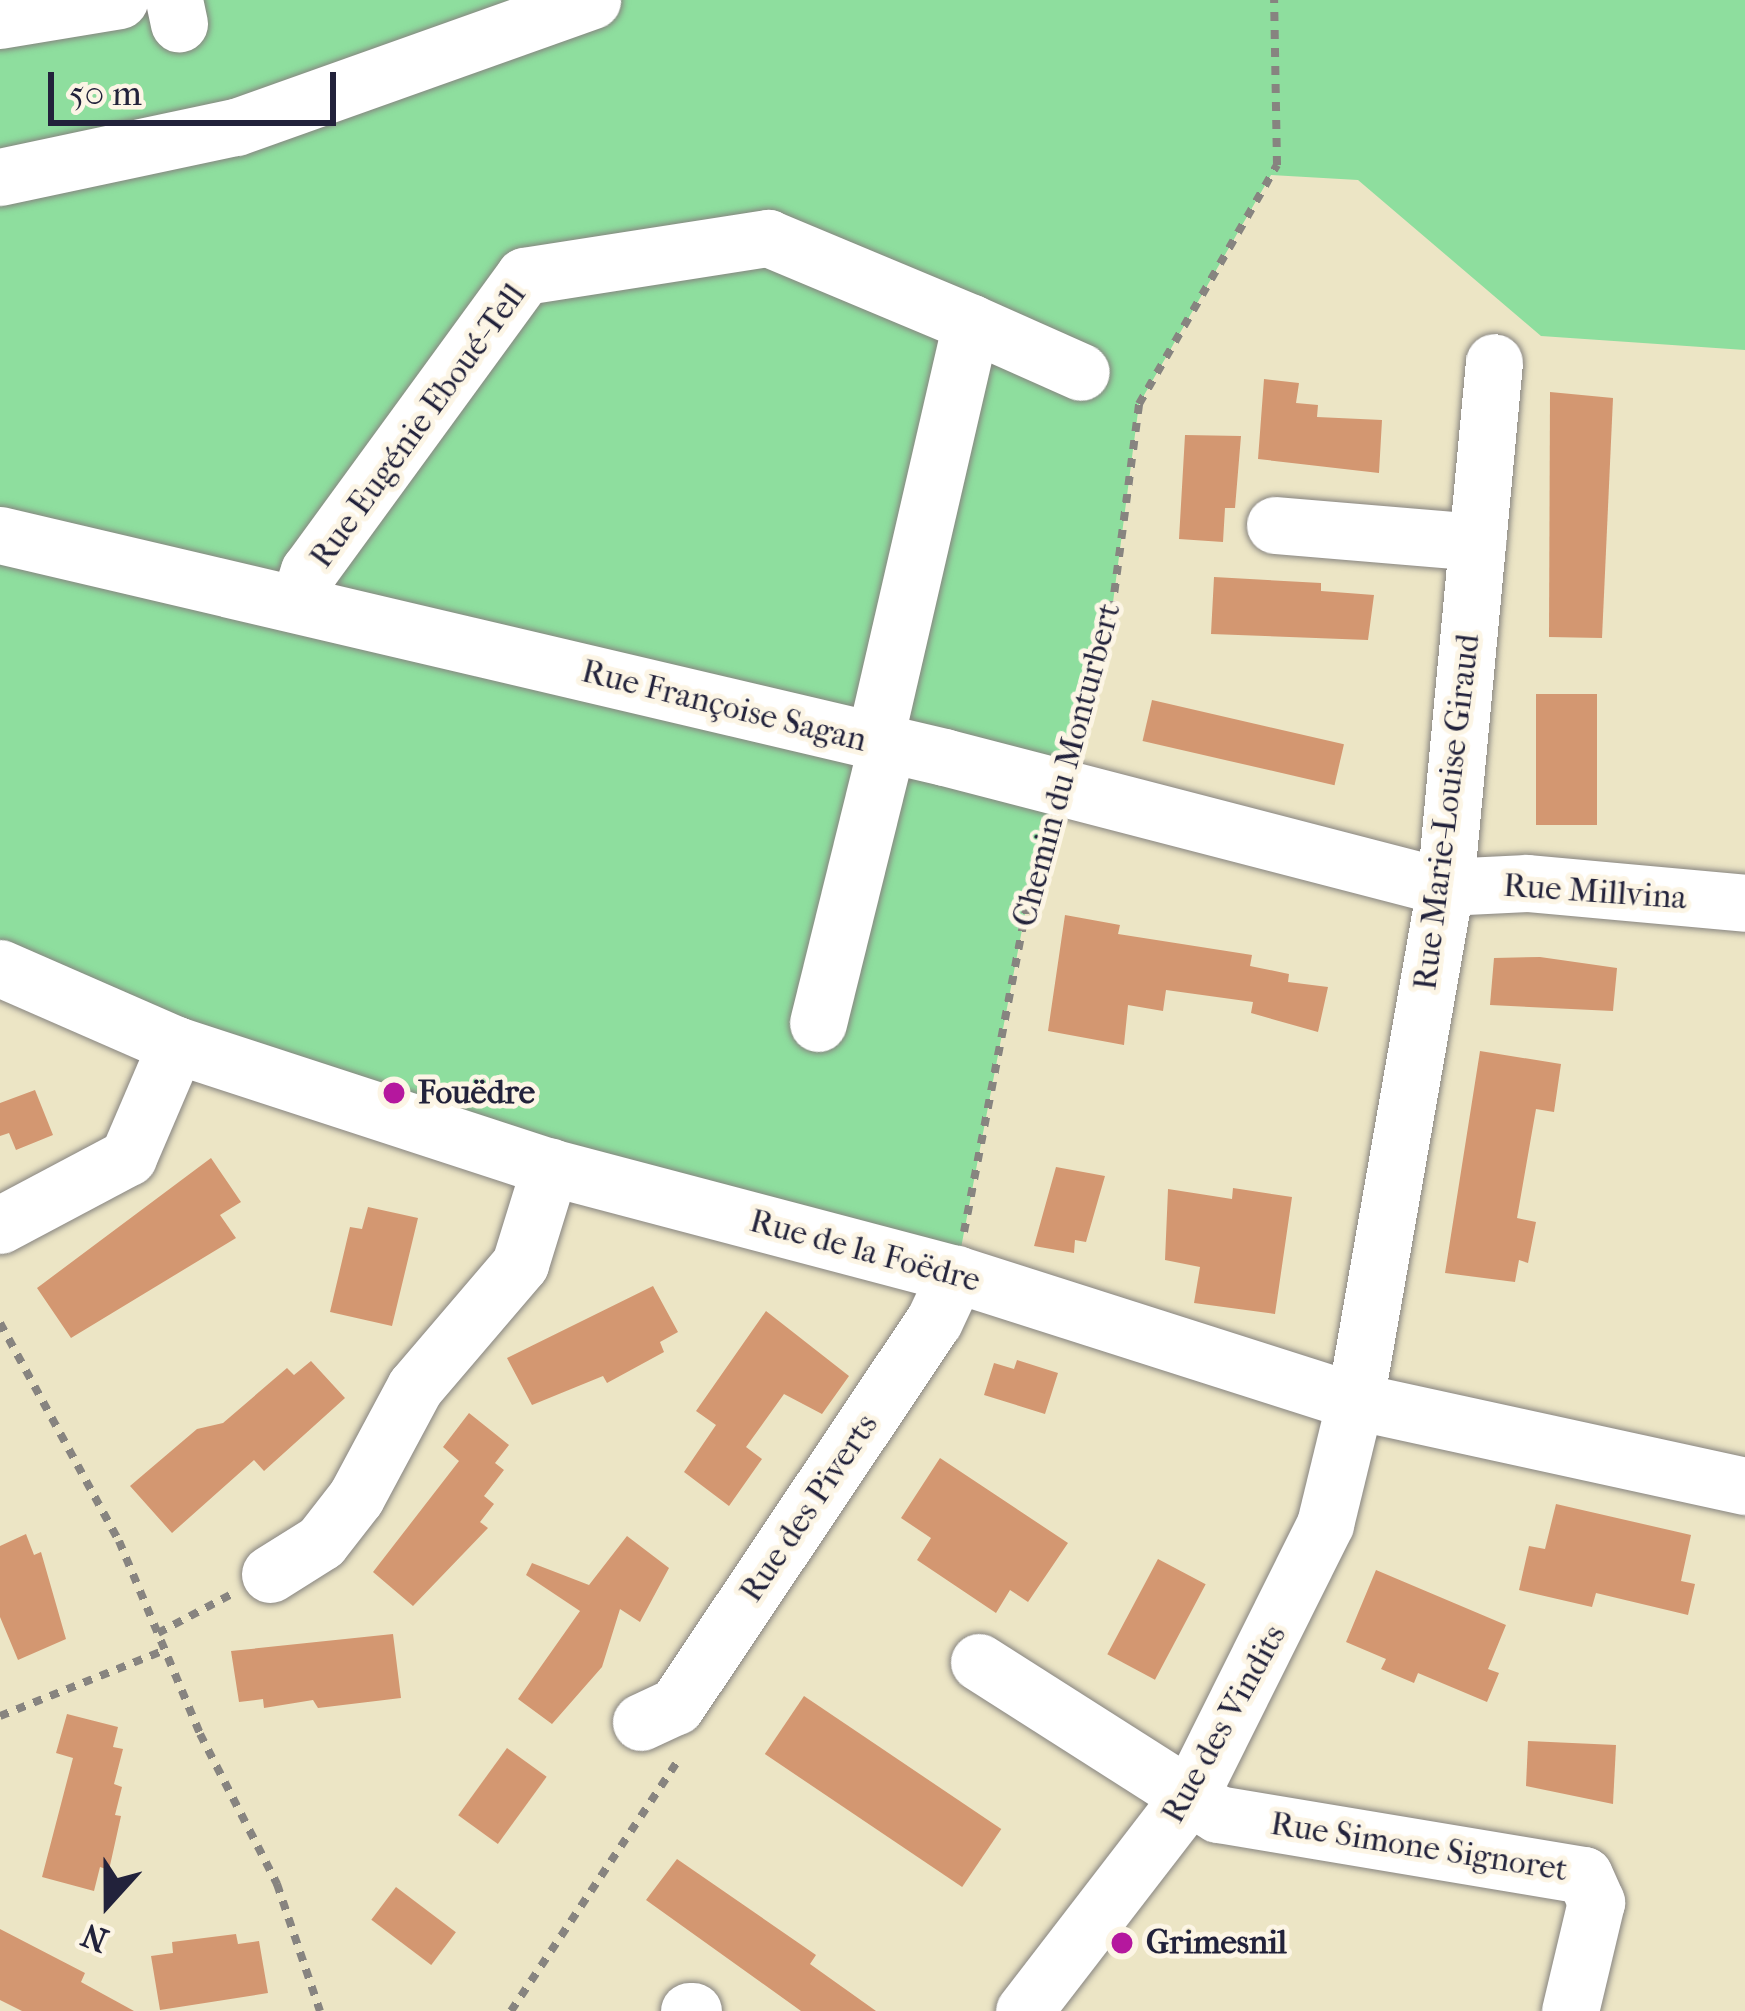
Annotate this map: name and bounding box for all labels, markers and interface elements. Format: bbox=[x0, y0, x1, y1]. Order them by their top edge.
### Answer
scale bar bbox=[54, 48, 342, 122]
text: 50 m bbox=[69, 72, 142, 114]
street label: Rue Eugénie Eboué-Tell bbox=[302, 276, 534, 576]
street label: Chemin du Monturbert bbox=[1005, 599, 1129, 931]
street label: Rue Marie-Louise Giraud bbox=[1406, 632, 1488, 992]
street label: Rue Françoise Sagan bbox=[578, 651, 870, 761]
street label: Rue Millvina bbox=[1502, 866, 1688, 918]
place label: Fouëdre bbox=[418, 1073, 535, 1113]
marker: Fouëdre bbox=[381, 1080, 407, 1106]
street label: Rue de la Foëdre bbox=[745, 1201, 985, 1301]
street label: Rue des Piverts bbox=[732, 1406, 886, 1610]
street label: Rue des Vindits bbox=[1153, 1618, 1295, 1830]
street label: Rue Simone Signoret bbox=[1268, 1804, 1570, 1890]
north arrow bbox=[48, 1843, 168, 1963]
text: N bbox=[76, 1914, 114, 1960]
place label: Grimesnil bbox=[1146, 1923, 1287, 1963]
marker: Grimesnil bbox=[1109, 1930, 1135, 1956]

